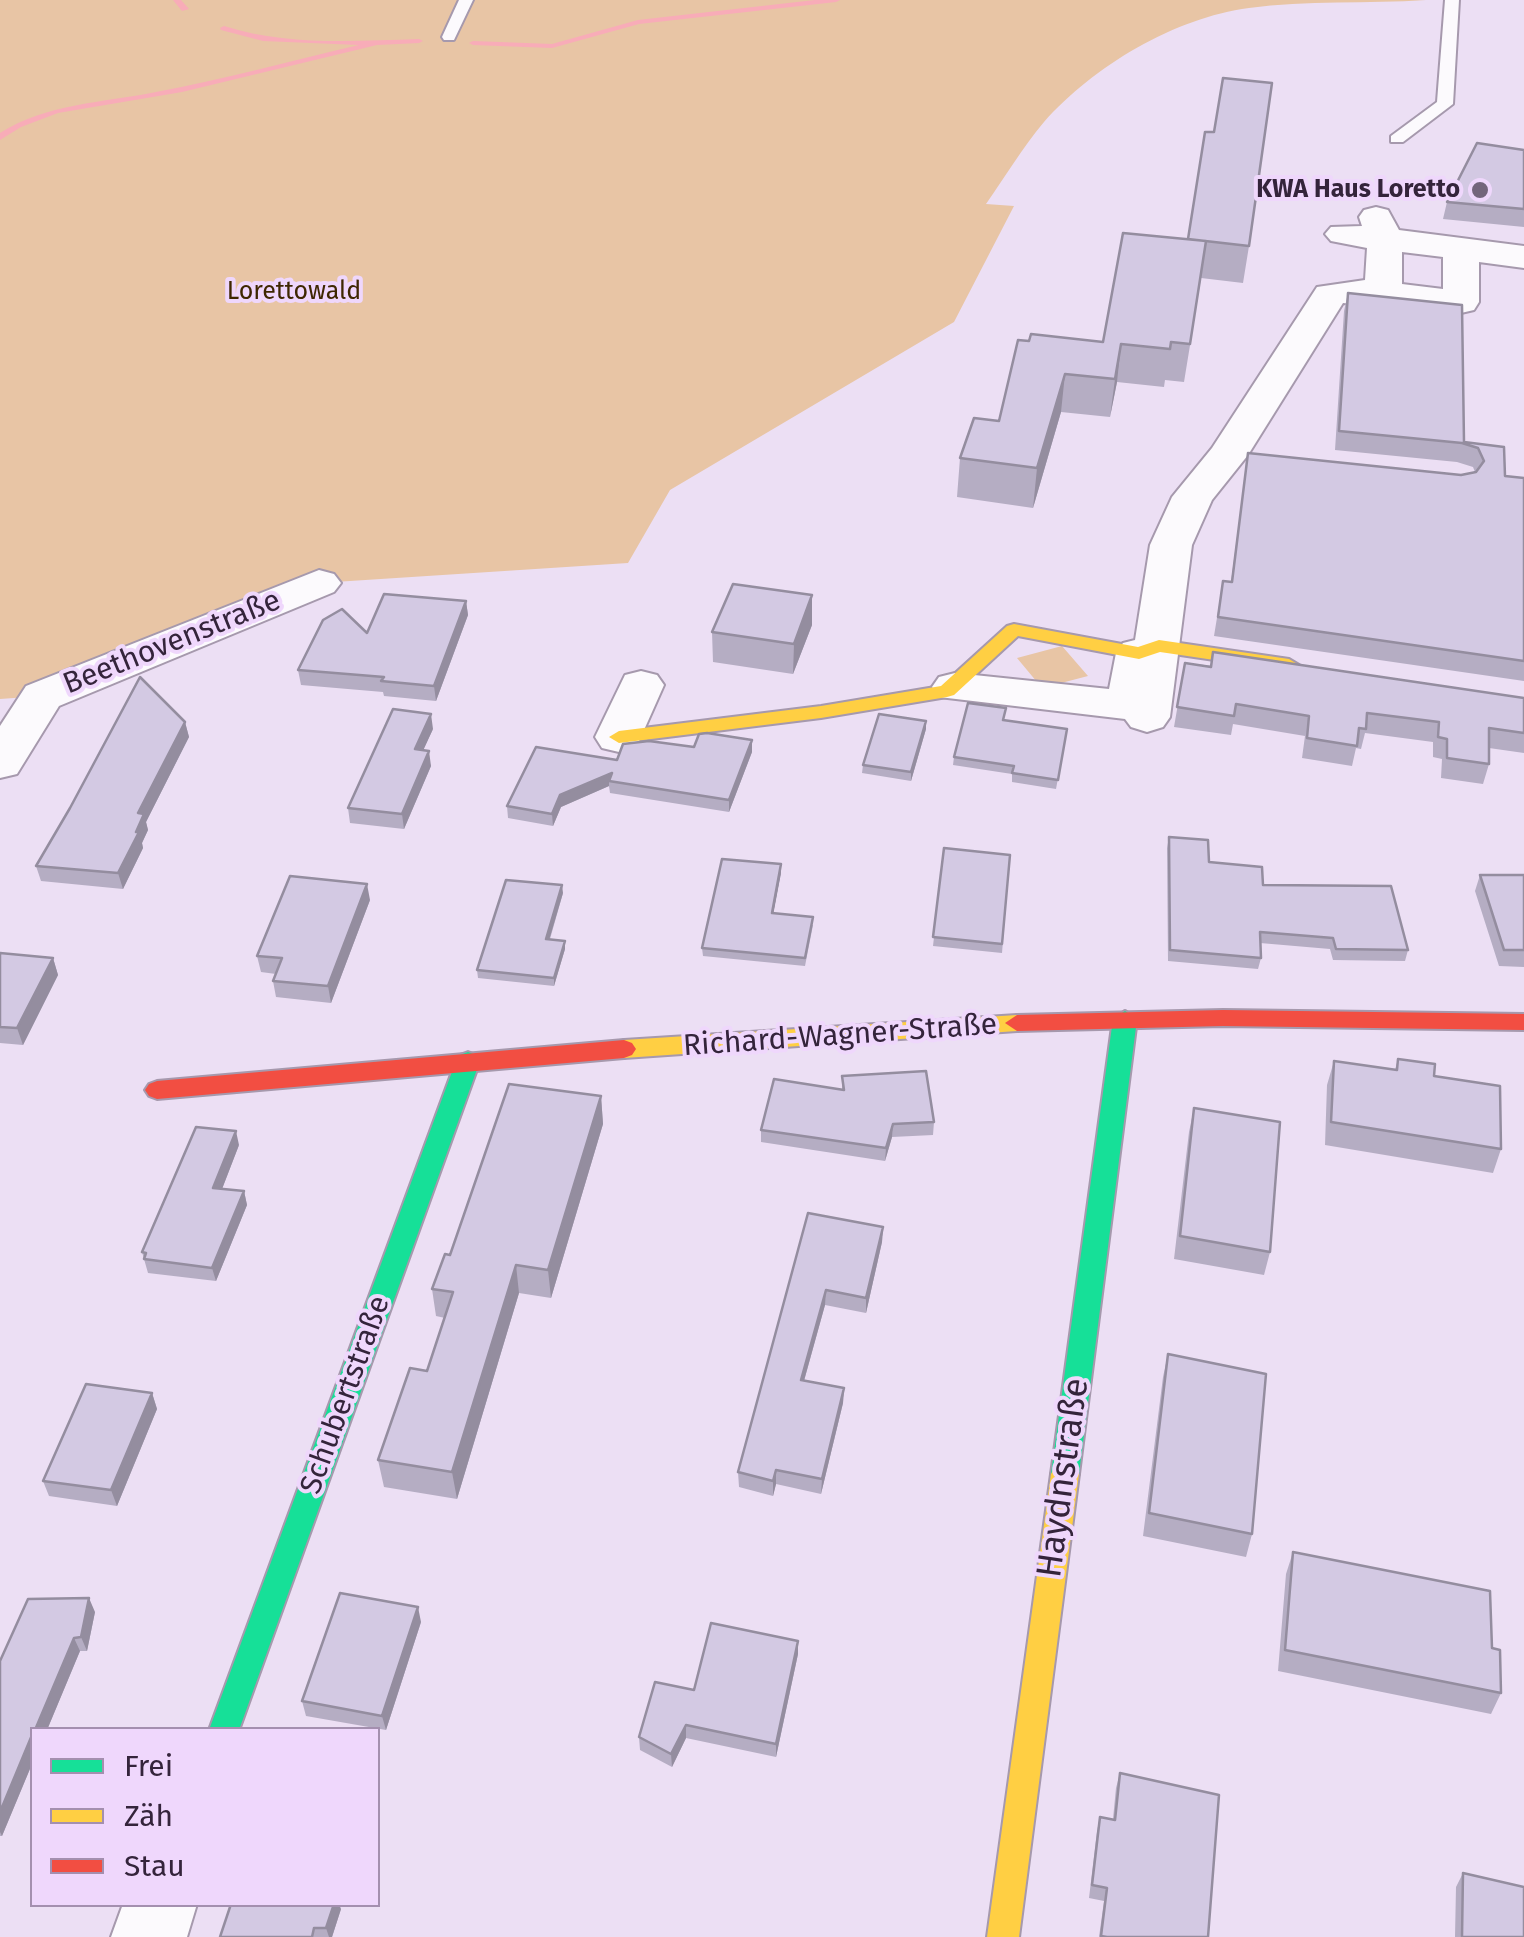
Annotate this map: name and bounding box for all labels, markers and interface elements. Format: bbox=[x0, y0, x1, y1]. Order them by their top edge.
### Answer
place label: KWA Haus Loretto bbox=[1256, 175, 1460, 205]
marker: KWA Haus Loretto bbox=[1469, 179, 1491, 201]
park label: Lorettowald bbox=[227, 277, 361, 307]
street label: Beethovenstraße bbox=[58, 583, 286, 703]
street label: Richard-Wagner-Straße bbox=[682, 1007, 998, 1065]
street label: Schubertstraße bbox=[293, 1291, 399, 1499]
street label: Haydnstraße bbox=[1029, 1376, 1099, 1580]
legend bbox=[30, 1727, 380, 1907]
text: Frei bbox=[124, 1748, 173, 1784]
text: Zäh bbox=[124, 1798, 173, 1834]
text: Stau bbox=[124, 1848, 185, 1884]

